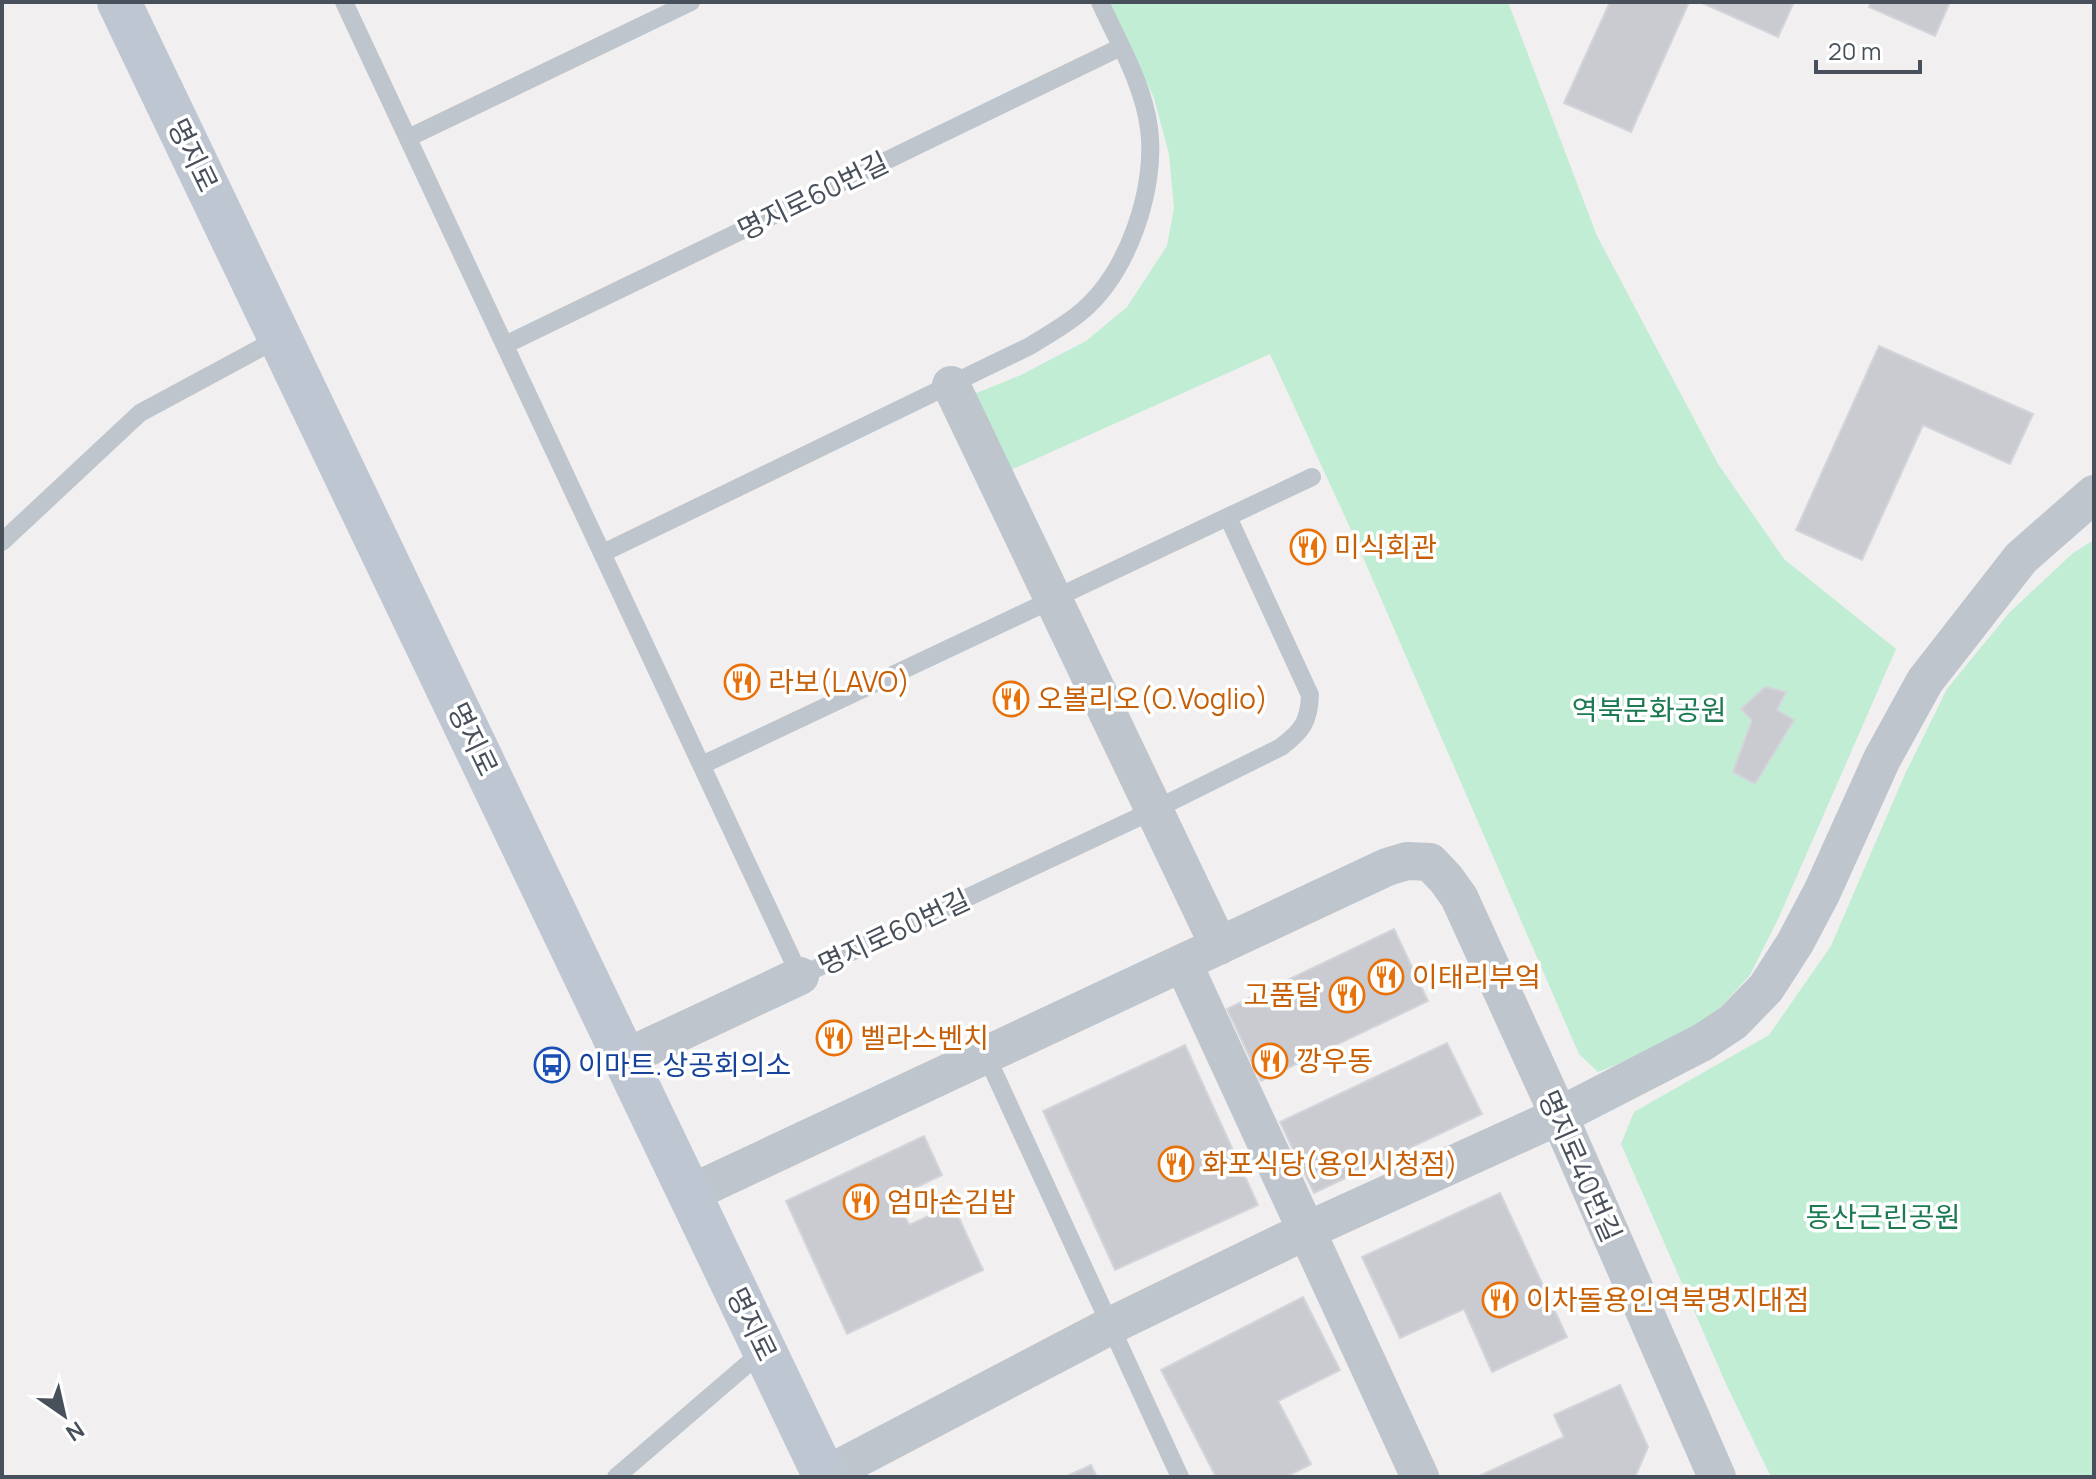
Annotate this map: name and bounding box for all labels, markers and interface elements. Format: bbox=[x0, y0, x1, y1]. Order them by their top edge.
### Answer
scale bar bbox=[1816, 24, 1920, 74]
text: 20 m bbox=[1828, 34, 1881, 67]
street label: 명지로 bbox=[160, 112, 228, 198]
street label: 명지로60번길 bbox=[731, 142, 894, 248]
place label: 미식회관 bbox=[1334, 527, 1437, 565]
restaurant icon: 미식회관 bbox=[1289, 528, 1327, 566]
place label: 라보(LAVO) bbox=[768, 662, 910, 700]
restaurant icon: 라보(LAVO) bbox=[723, 663, 761, 701]
place label: 오볼리오(O.Voglio) bbox=[1037, 679, 1268, 717]
restaurant icon: 오볼리오(O.Voglio) bbox=[992, 680, 1030, 718]
park label: 역북문화공원 bbox=[1572, 690, 1726, 728]
street label: 명지로 bbox=[440, 696, 508, 782]
street label: 명지로60번길 bbox=[812, 879, 976, 983]
place label: 이태리부엌 bbox=[1412, 957, 1541, 995]
restaurant icon: 이태리부엌 bbox=[1367, 958, 1405, 996]
place label: 고품달 bbox=[1244, 975, 1321, 1013]
restaurant icon: 고품달 bbox=[1328, 976, 1366, 1014]
place label: 벨라스벤치 bbox=[860, 1018, 989, 1056]
restaurant icon: 벨라스벤치 bbox=[815, 1019, 853, 1057]
place label: 깡우동 bbox=[1296, 1041, 1373, 1079]
restaurant icon: 깡우동 bbox=[1251, 1042, 1289, 1080]
place label: 이마트.상공회의소 bbox=[578, 1045, 791, 1083]
bus stop icon: 이마트.상공회의소 bbox=[533, 1046, 571, 1084]
street label: 명지로40번길 bbox=[1531, 1084, 1631, 1247]
place label: 화포식당(용인시청점) bbox=[1202, 1144, 1458, 1182]
restaurant icon: 화포식당(용인시청점) bbox=[1157, 1145, 1195, 1183]
place label: 엄마손김밥 bbox=[887, 1182, 1016, 1220]
restaurant icon: 엄마손김밥 bbox=[842, 1183, 880, 1221]
park label: 동산근린공원 bbox=[1806, 1197, 1960, 1235]
place label: 이차돌용인역북명지대점 bbox=[1526, 1280, 1809, 1318]
street label: 명지로 bbox=[719, 1281, 787, 1367]
restaurant icon: 이차돌용인역북명지대점 bbox=[1481, 1281, 1519, 1319]
north arrow bbox=[24, 1375, 104, 1455]
text: N bbox=[60, 1415, 90, 1448]

